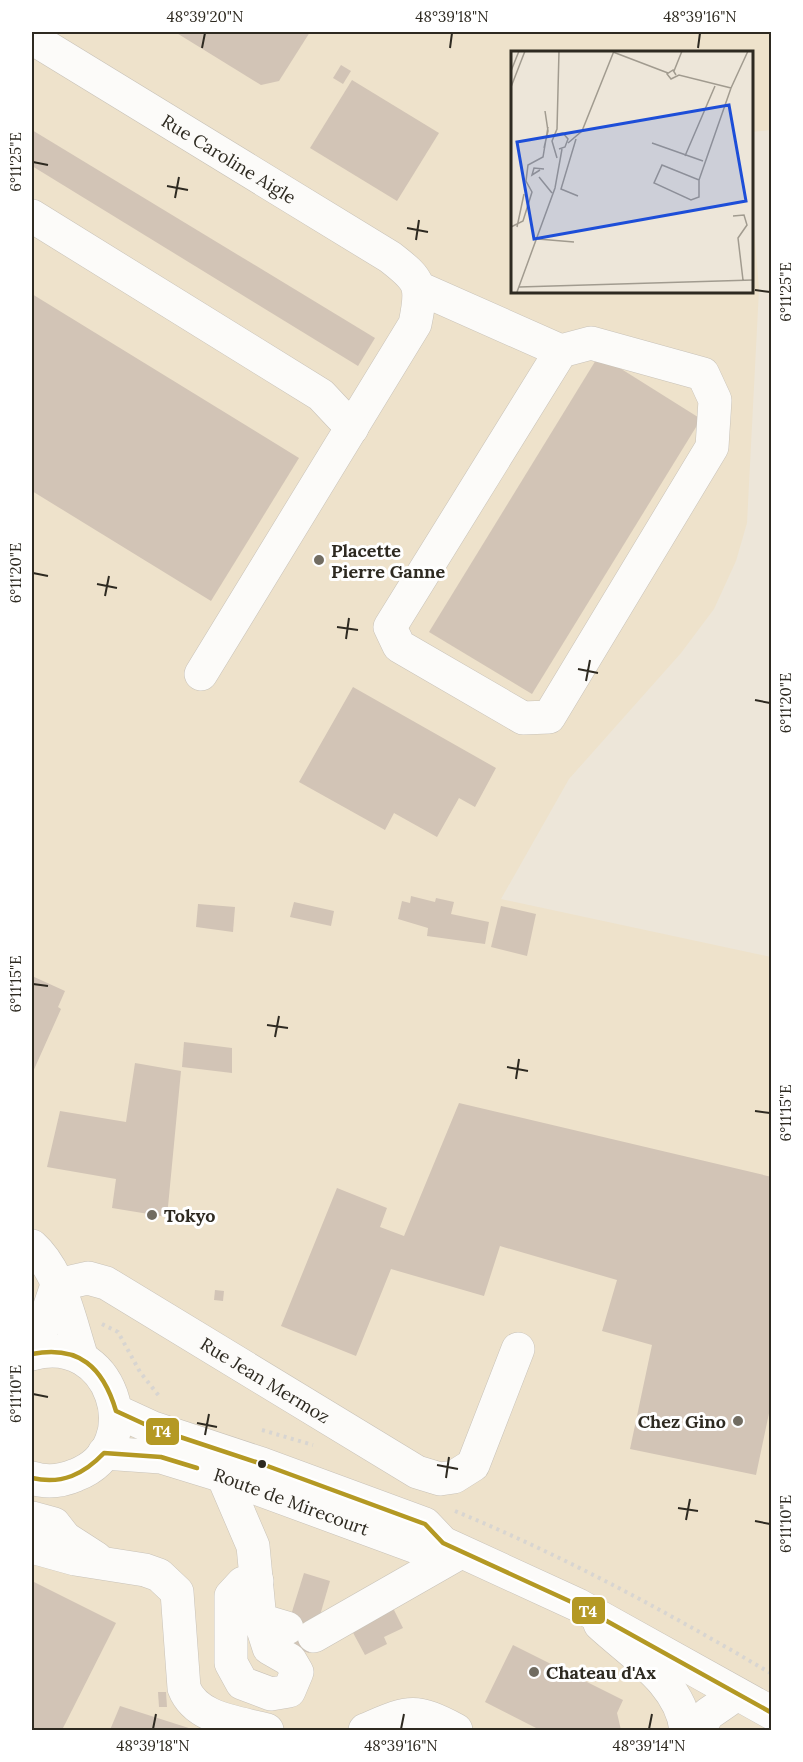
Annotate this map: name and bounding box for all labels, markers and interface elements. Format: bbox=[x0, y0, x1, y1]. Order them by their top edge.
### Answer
text: 48°39'20"N bbox=[167, 7, 243, 26]
text: 48°39'18"N bbox=[415, 7, 489, 26]
text: 48°39'16"N bbox=[663, 7, 737, 26]
inset map bbox=[511, 51, 752, 292]
street label: Rue Caroline Aigle bbox=[158, 109, 301, 209]
text: 6°11'25"E bbox=[6, 132, 25, 192]
text: 6°11'25"E bbox=[776, 262, 795, 322]
place label: Placette Pierre Ganne bbox=[331, 539, 446, 583]
text: 6°11'20"E bbox=[6, 543, 25, 603]
marker: Placette Pierre Ganne bbox=[312, 553, 326, 567]
text: 6°11'20"E bbox=[776, 673, 795, 733]
text: 6°11'15"E bbox=[6, 956, 25, 1012]
text: 6°11'15"E bbox=[776, 1085, 795, 1141]
place label: Tokyo bbox=[164, 1204, 216, 1227]
marker: Tokyo bbox=[145, 1208, 159, 1222]
street label: Rue Jean Mermoz bbox=[196, 1332, 334, 1428]
text: 6°11'10"E bbox=[6, 1365, 25, 1423]
place label: Chez Gino bbox=[638, 1410, 726, 1433]
marker: Chez Gino bbox=[731, 1414, 745, 1428]
line badge: T4 bbox=[145, 1417, 180, 1446]
text: T4 bbox=[153, 1421, 172, 1441]
unlabelled marker bbox=[256, 1458, 268, 1470]
street label: Route de Mirecourt bbox=[211, 1462, 372, 1540]
text: 6°11'10"E bbox=[776, 1495, 795, 1553]
line badge: T4 bbox=[571, 1596, 606, 1625]
text: T4 bbox=[579, 1601, 598, 1621]
place label: Chateau d'Ax bbox=[546, 1661, 656, 1684]
marker: Chateau d'Ax bbox=[527, 1665, 541, 1679]
text: 48°39'18"N bbox=[116, 1736, 190, 1755]
text: 48°39'16"N bbox=[364, 1736, 438, 1755]
text: 48°39'14"N bbox=[613, 1736, 685, 1755]

